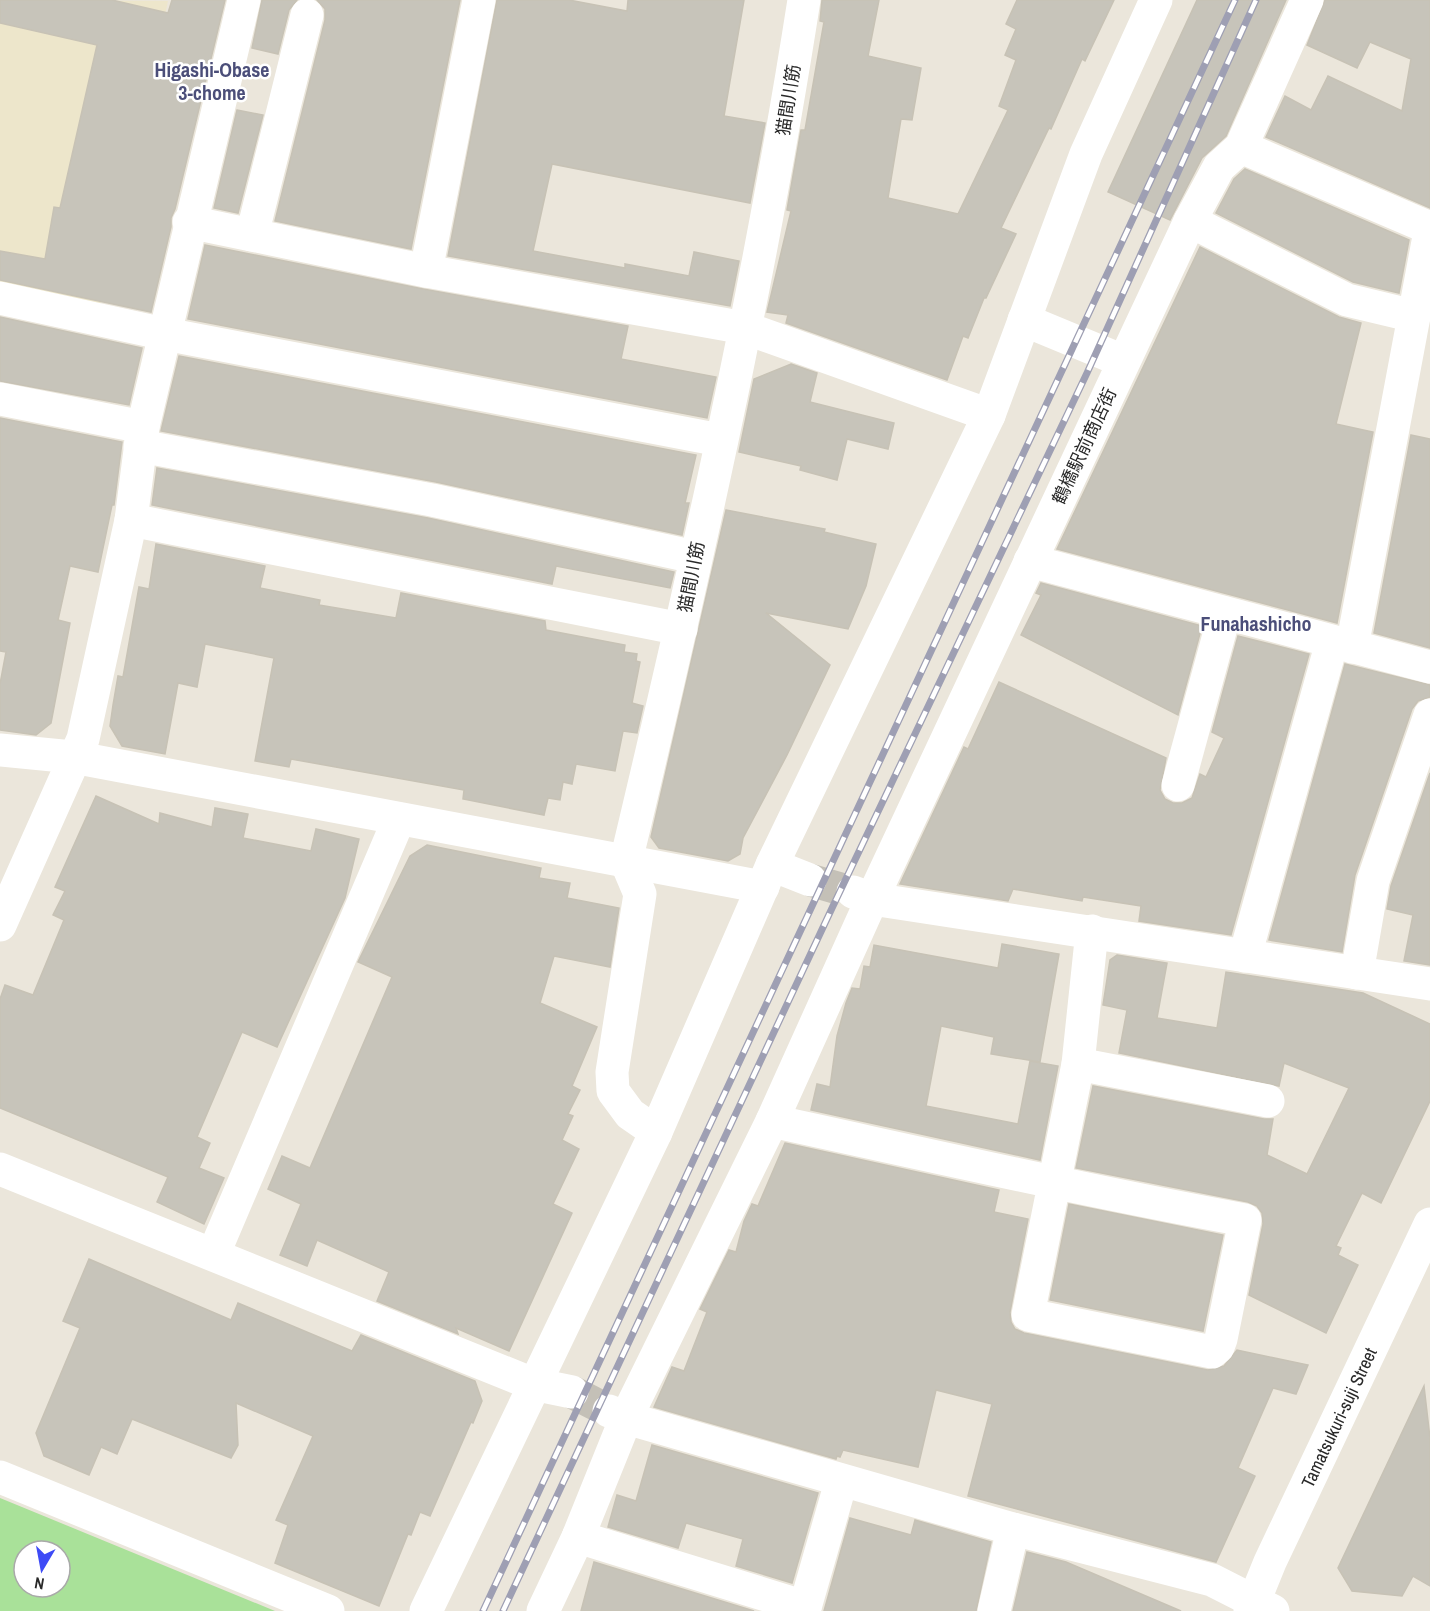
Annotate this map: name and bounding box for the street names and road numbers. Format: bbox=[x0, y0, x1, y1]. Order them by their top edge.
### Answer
street label: 猫間川筋 bbox=[770, 62, 806, 138]
street label: 鶴橋駅前商店街 bbox=[1046, 384, 1122, 508]
street label: 猫間川筋 bbox=[672, 539, 710, 615]
street label: Tamatsukuri-suji Street bbox=[1295, 1343, 1382, 1491]

